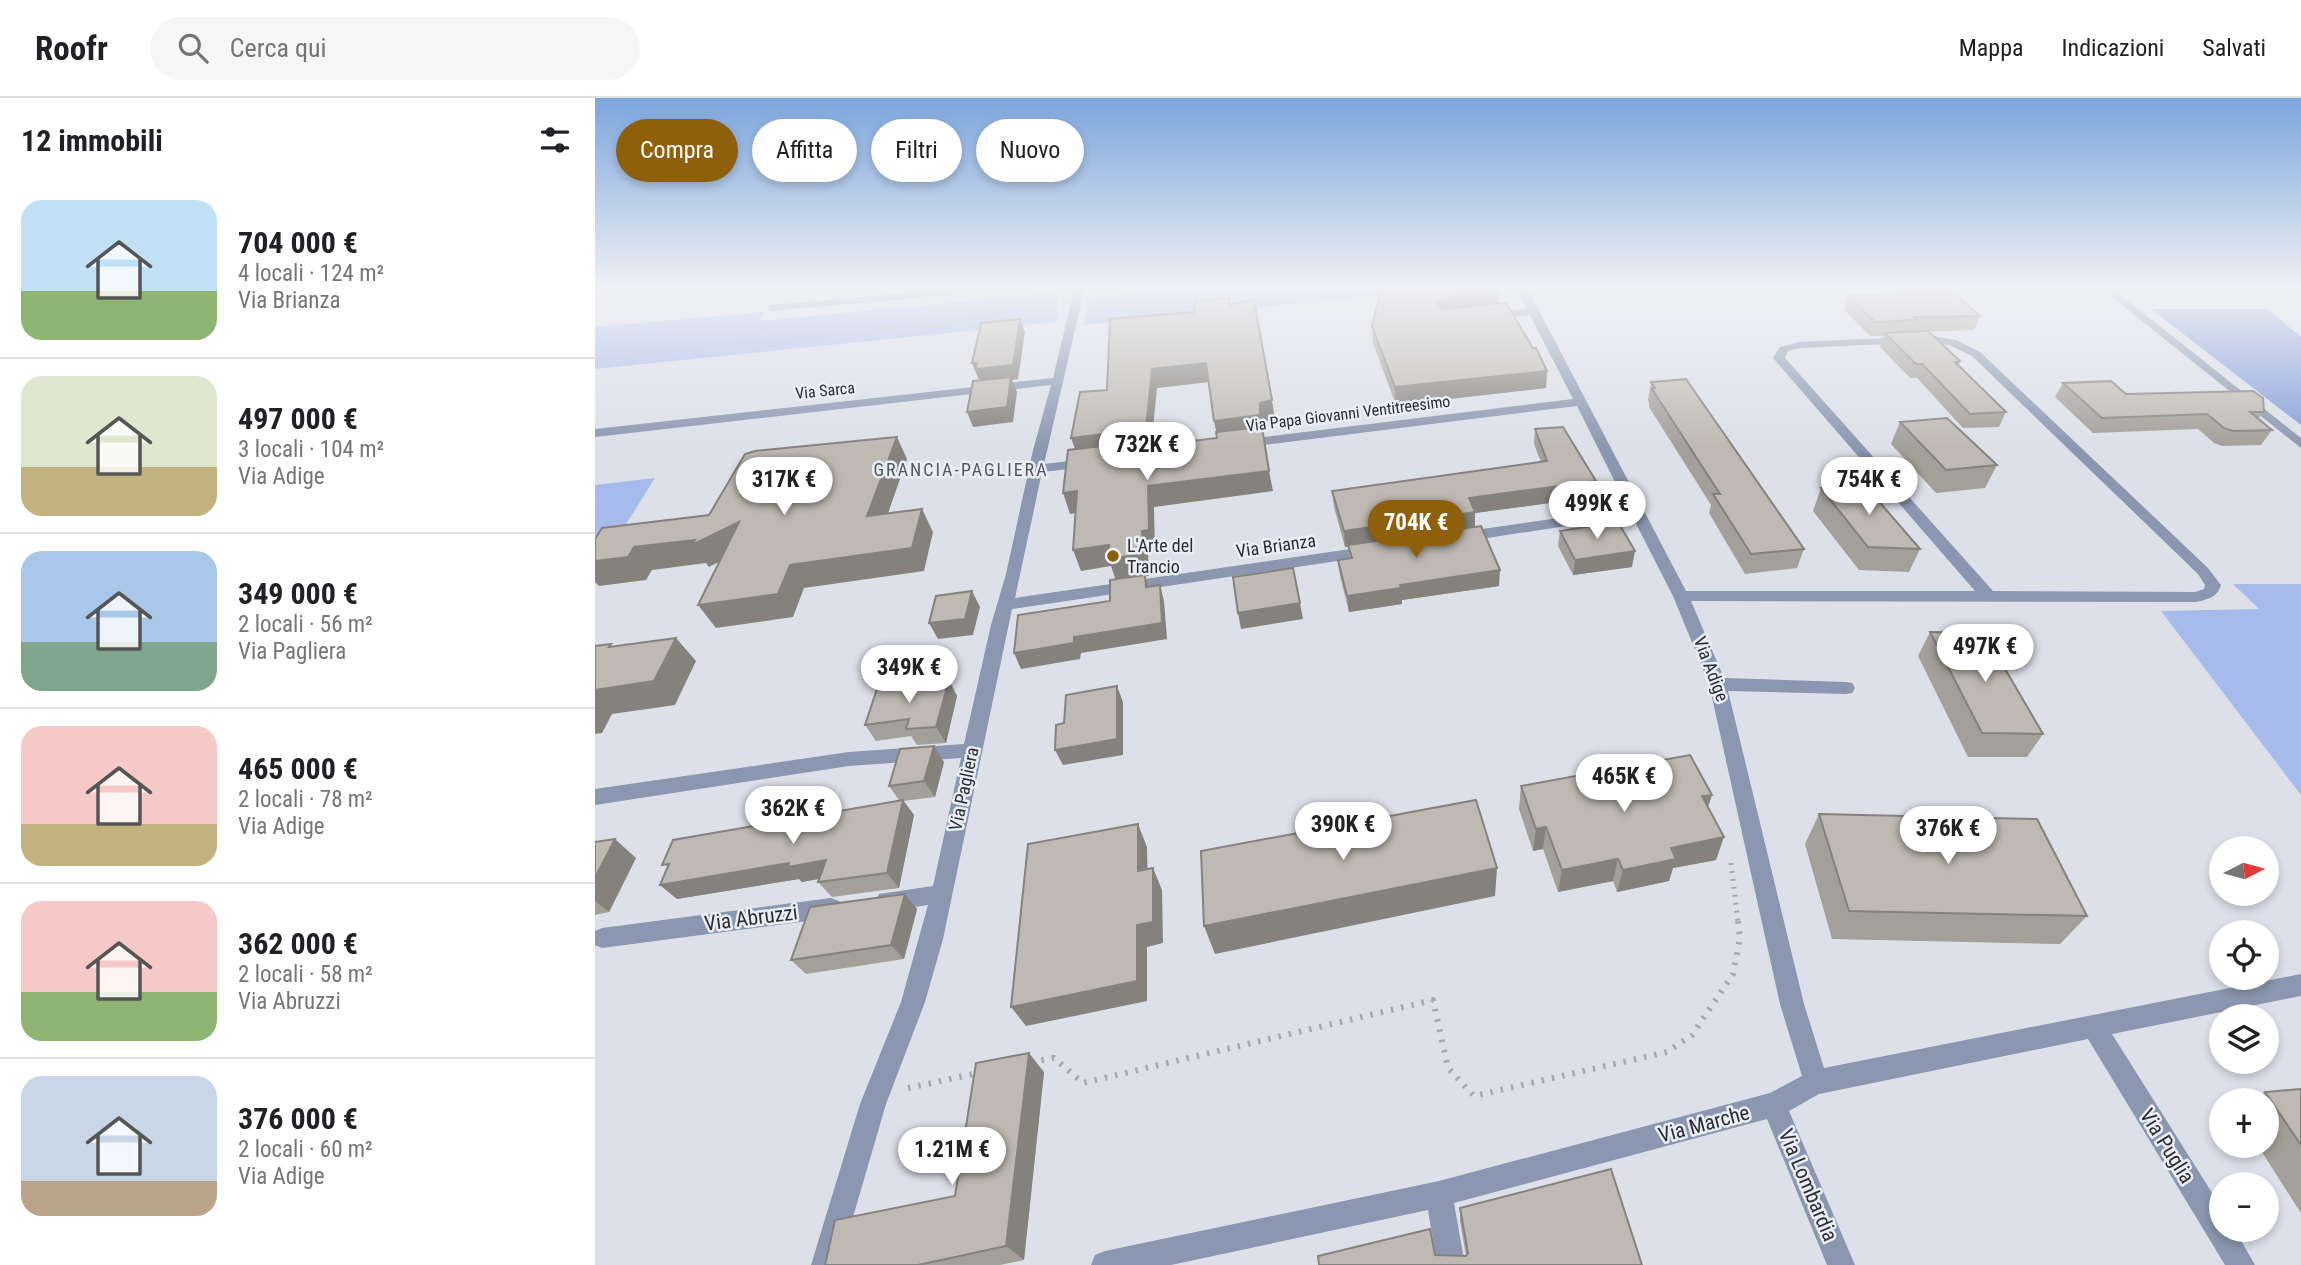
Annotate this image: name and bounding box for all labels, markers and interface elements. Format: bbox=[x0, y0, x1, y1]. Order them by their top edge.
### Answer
search box bbox=[150, 17, 640, 80]
text: Roofr bbox=[35, 29, 108, 68]
icon: search bbox=[174, 29, 212, 67]
text: Cerca qui bbox=[230, 33, 326, 63]
text: Mappa bbox=[1959, 34, 2024, 62]
text: Indicazioni bbox=[2062, 34, 2164, 62]
text: Salvati bbox=[2202, 34, 2266, 62]
chip: Compra bbox=[616, 119, 738, 182]
chip: Affitta bbox=[752, 119, 857, 182]
chip: Filtri bbox=[871, 119, 962, 182]
chip: Nuovo bbox=[976, 119, 1084, 182]
icon: filters bbox=[536, 121, 574, 159]
text: 12 immobili bbox=[21, 123, 163, 158]
text: 704 000 € bbox=[238, 225, 358, 260]
icon: home bbox=[77, 228, 161, 312]
text: 4 locali · 124 m² bbox=[238, 260, 384, 287]
text: Via Brianza bbox=[238, 287, 341, 314]
street label: Via Sarca bbox=[794, 378, 856, 403]
street label: Via Papa Giovanni Ventitreesimo bbox=[1245, 392, 1451, 435]
text: 497 000 € bbox=[238, 401, 358, 436]
icon: home bbox=[77, 404, 161, 488]
pin: 732K € bbox=[1090, 422, 1204, 482]
text: 732K € bbox=[1115, 431, 1179, 458]
text: 3 locali · 104 m² bbox=[238, 436, 384, 463]
pin: 317K € bbox=[727, 458, 841, 517]
pin: 754K € bbox=[1812, 458, 1926, 517]
district label: GRANCIA-PAGLIERA bbox=[873, 459, 1049, 480]
text: Via Adige bbox=[238, 463, 325, 490]
text: 317K € bbox=[752, 466, 816, 493]
text: 754K € bbox=[1837, 466, 1901, 493]
pin: 499K € bbox=[1540, 482, 1654, 541]
text: 499K € bbox=[1565, 490, 1629, 517]
pin: 704K € bbox=[1359, 500, 1473, 560]
text: 704K € bbox=[1384, 509, 1448, 536]
street label: Via Brianza bbox=[1235, 530, 1317, 561]
place label: L'Arte del Trancio bbox=[1127, 535, 1193, 577]
marker: L'Arte del Trancio bbox=[1105, 548, 1121, 564]
text: 349 000 € bbox=[238, 576, 358, 611]
icon: home bbox=[77, 579, 161, 663]
text: 2 locali · 56 m² bbox=[238, 611, 373, 638]
pin: 497K € bbox=[1928, 624, 2042, 684]
street label: Via Adige bbox=[1690, 633, 1733, 704]
text: 497K € bbox=[1953, 633, 2017, 660]
text: Via Pagliera bbox=[238, 638, 346, 665]
pin: 349K € bbox=[852, 646, 966, 705]
text: 349K € bbox=[877, 654, 941, 681]
street label: Via Pagliera bbox=[944, 745, 983, 833]
text: 465 000 € bbox=[238, 751, 358, 786]
icon: home bbox=[77, 754, 161, 838]
pin: 465K € bbox=[1567, 754, 1681, 814]
text: 465K € bbox=[1592, 763, 1656, 790]
text: 2 locali · 78 m² bbox=[238, 786, 373, 813]
pin: 362K € bbox=[736, 786, 850, 846]
text: 362K € bbox=[761, 795, 825, 822]
pin: 390K € bbox=[1286, 802, 1400, 862]
pin: 376K € bbox=[1891, 806, 2005, 866]
text: 390K € bbox=[1311, 811, 1375, 838]
text: Via Adige bbox=[238, 813, 325, 840]
text: 376K € bbox=[1916, 815, 1980, 842]
north arrow bbox=[2209, 836, 2279, 906]
map controls bbox=[2209, 836, 2279, 1242]
street label: Via Abruzzi bbox=[703, 900, 799, 936]
button: locate bbox=[2209, 920, 2279, 990]
text: 362 000 € bbox=[238, 926, 358, 961]
icon: home bbox=[77, 929, 161, 1013]
text: 2 locali · 58 m² bbox=[238, 961, 373, 988]
text: Via Abruzzi bbox=[238, 988, 341, 1015]
button: layers bbox=[2209, 1004, 2279, 1074]
button: + bbox=[2209, 1088, 2279, 1158]
street label: Via Marche bbox=[1656, 1100, 1752, 1148]
text: 376 000 € bbox=[238, 1101, 358, 1136]
icon: home bbox=[77, 1104, 161, 1188]
street label: Via Puglia bbox=[2135, 1104, 2199, 1188]
street label: Via Lombardia bbox=[1774, 1125, 1842, 1245]
pin: 1.21M € bbox=[887, 1128, 1017, 1187]
text: 2 locali · 60 m² bbox=[238, 1136, 373, 1163]
text: 1.21M € bbox=[914, 1136, 990, 1163]
text: Via Adige bbox=[238, 1163, 325, 1190]
button: − bbox=[2209, 1172, 2279, 1242]

